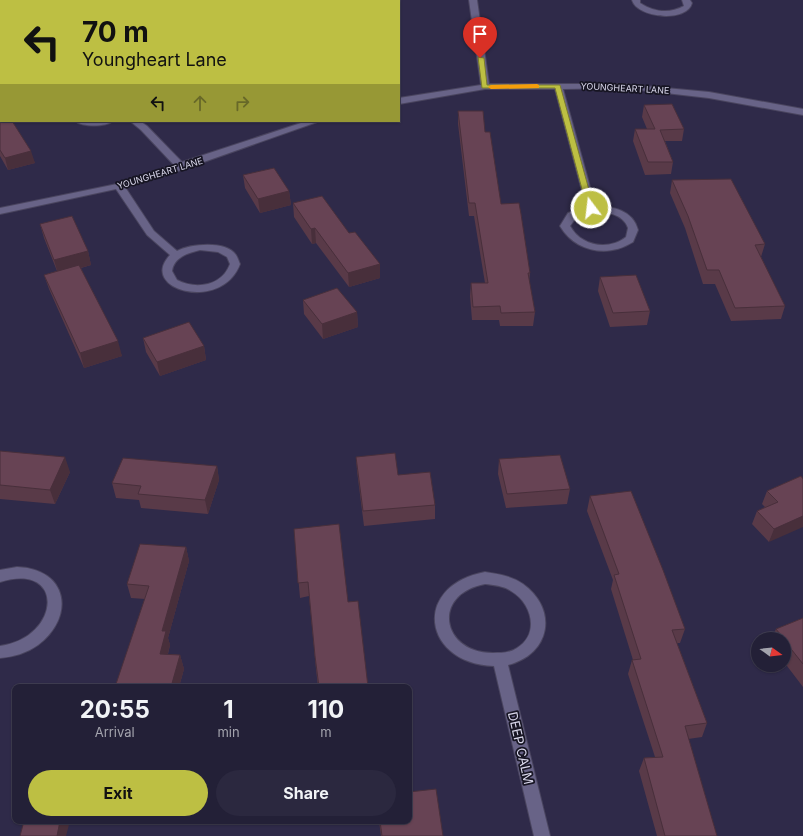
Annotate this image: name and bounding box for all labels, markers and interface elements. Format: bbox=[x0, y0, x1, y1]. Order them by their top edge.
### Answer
text: 70 m bbox=[82, 15, 149, 49]
icon: left bbox=[16, 16, 68, 68]
pin bbox=[463, 17, 497, 58]
icon: arrive bbox=[469, 23, 491, 45]
text: Youngheart Lane bbox=[82, 49, 227, 70]
street label: YOUNGHEART LANE bbox=[580, 80, 670, 96]
icon: left bbox=[147, 92, 169, 114]
icon: ahead bbox=[189, 92, 211, 114]
icon: right bbox=[231, 92, 253, 114]
street label: YOUNGHEART LANE bbox=[116, 155, 204, 191]
position arrow bbox=[570, 187, 612, 229]
north arrow bbox=[751, 632, 791, 672]
map controls bbox=[751, 632, 791, 672]
text: 20:55 bbox=[80, 695, 150, 724]
text: 1 bbox=[223, 695, 234, 724]
text: 110 bbox=[307, 695, 344, 724]
street label: DEEP CALM bbox=[505, 710, 537, 786]
text: Arrival bbox=[95, 724, 135, 740]
text: min bbox=[217, 724, 240, 740]
text: m bbox=[320, 724, 332, 740]
button: Exit bbox=[28, 770, 208, 816]
button: Share bbox=[216, 770, 396, 816]

